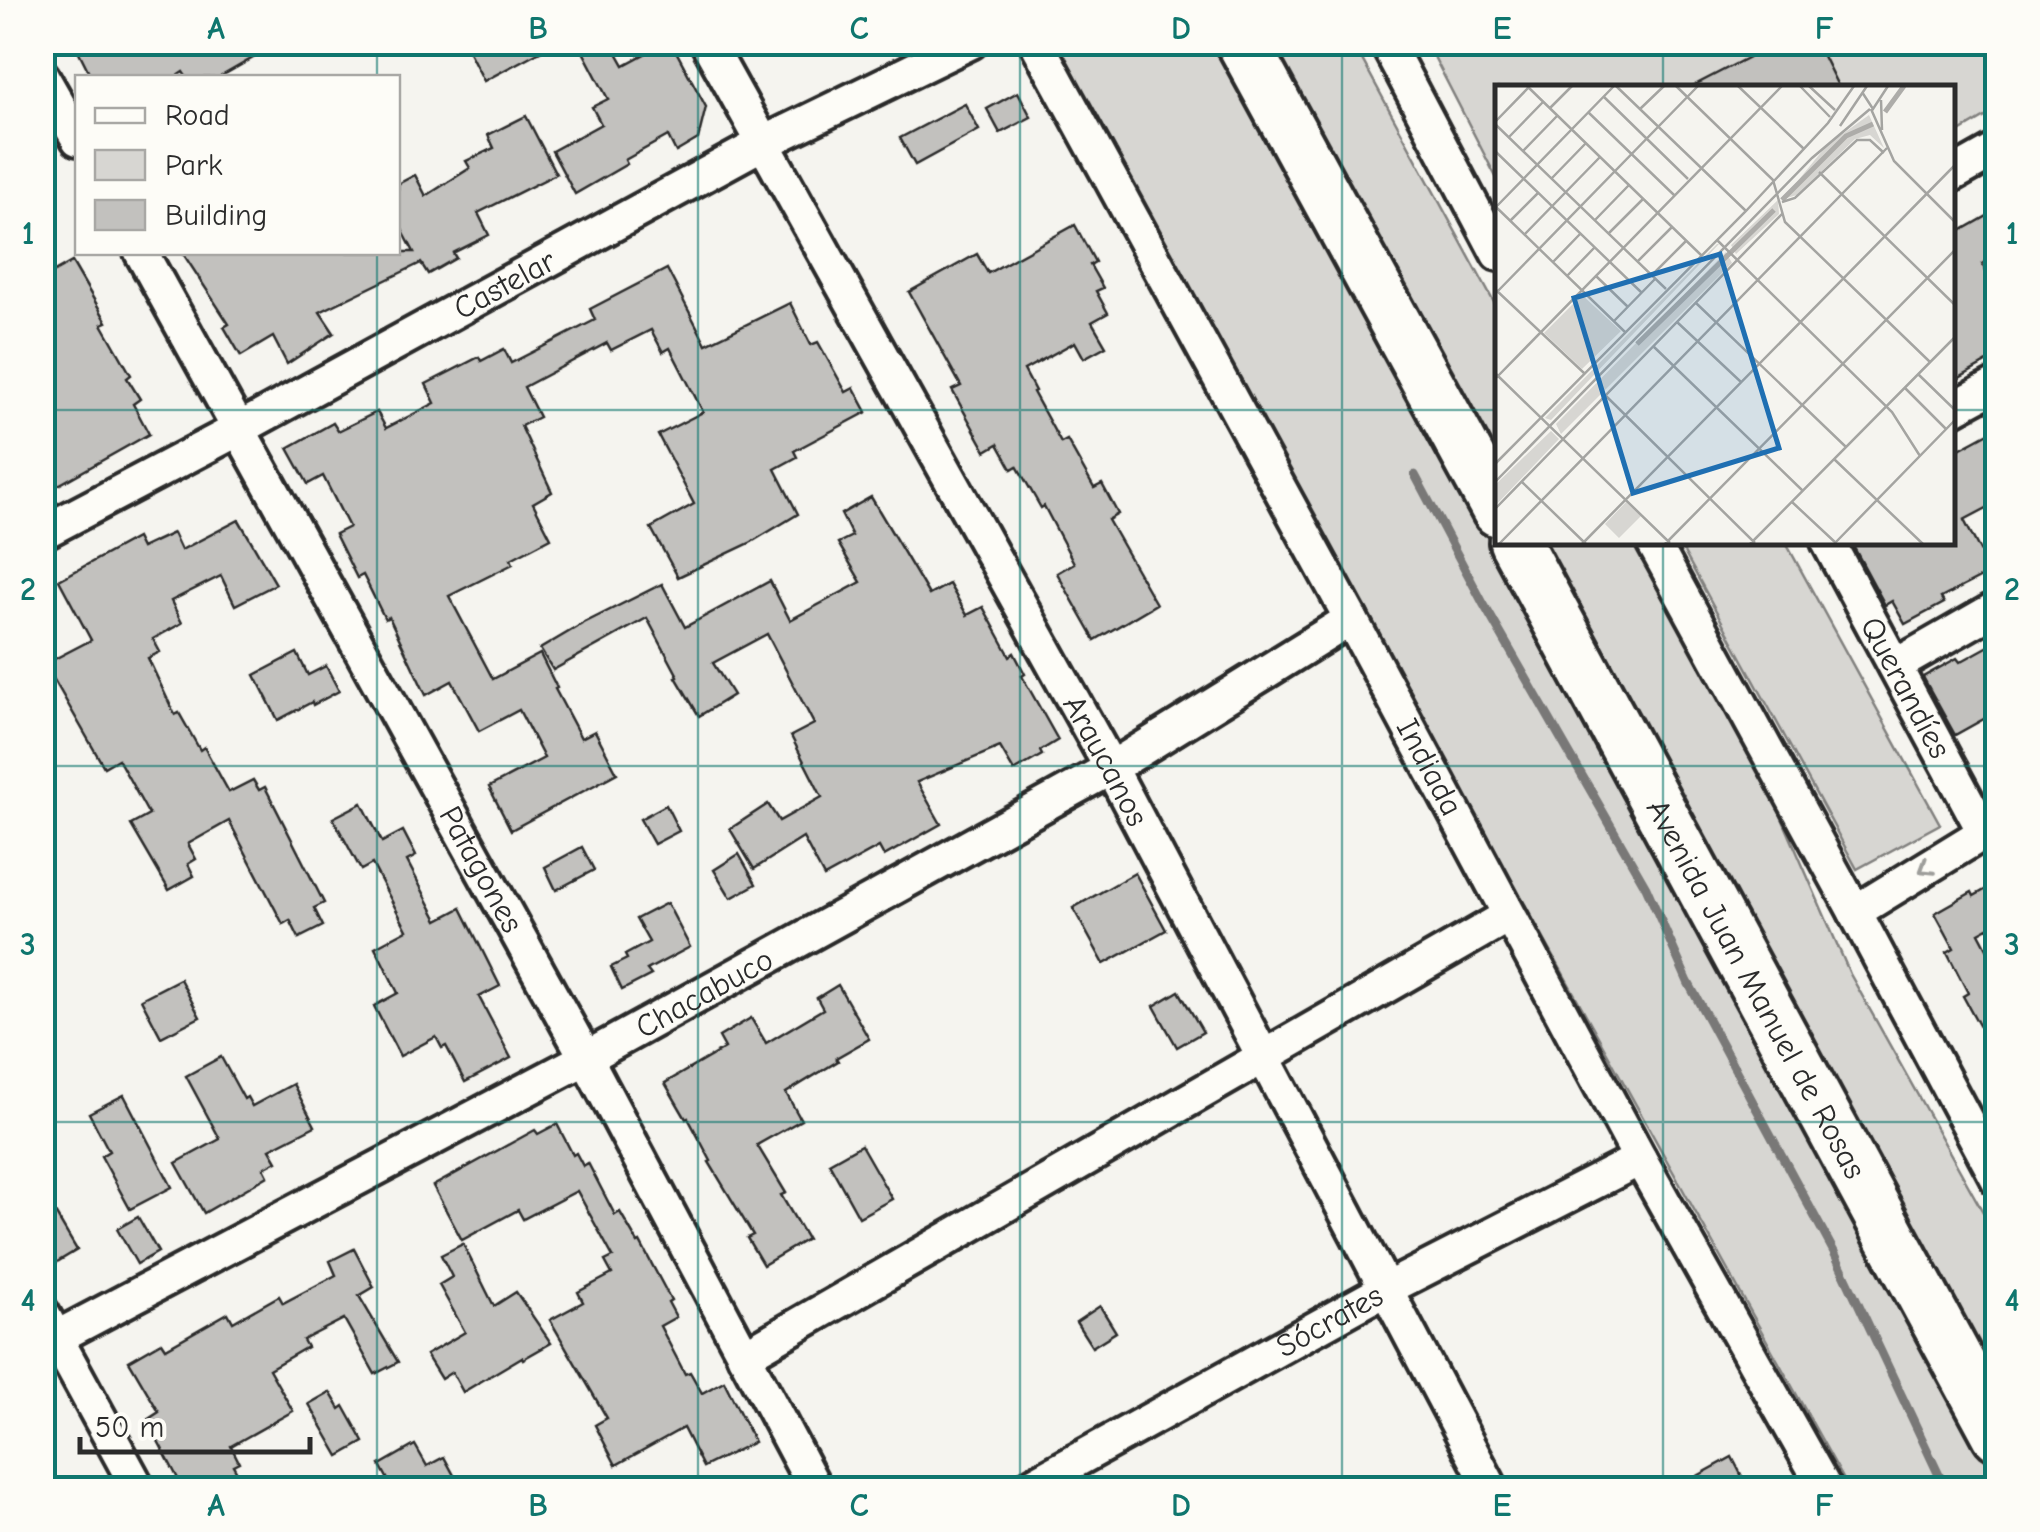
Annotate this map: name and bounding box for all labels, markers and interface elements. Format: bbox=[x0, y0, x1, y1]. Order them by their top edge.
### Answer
text: A bbox=[207, 10, 225, 47]
text: B bbox=[528, 10, 548, 47]
text: C bbox=[849, 10, 869, 47]
text: D bbox=[1171, 10, 1191, 47]
text: E bbox=[1493, 10, 1512, 47]
text: F bbox=[1815, 10, 1834, 47]
legend bbox=[75, 75, 400, 255]
inset map bbox=[1495, 85, 1955, 545]
text: Road bbox=[165, 98, 230, 133]
text: Park bbox=[165, 148, 223, 183]
text: Building bbox=[165, 198, 268, 233]
text: 1 bbox=[22, 215, 34, 252]
text: 1 bbox=[2006, 215, 2018, 252]
street label: Castelar bbox=[447, 241, 562, 327]
text: 2 bbox=[20, 571, 36, 608]
text: 2 bbox=[2004, 571, 2020, 608]
street label: Querandíes bbox=[1853, 610, 1959, 764]
street label: Araucanos bbox=[1056, 689, 1157, 832]
street label: Indiada bbox=[1389, 712, 1471, 822]
street label: Avenida Juan Manuel de Rosas bbox=[1639, 793, 1874, 1185]
street label: Patagones bbox=[432, 799, 531, 939]
one-way arrow bbox=[1919, 855, 1937, 874]
text: 3 bbox=[20, 926, 36, 963]
text: 3 bbox=[2004, 926, 2020, 963]
street label: Chacabuco bbox=[629, 940, 779, 1045]
street label: Sócrates bbox=[1269, 1276, 1389, 1365]
text: 4 bbox=[20, 1282, 36, 1319]
text: 4 bbox=[2004, 1282, 2020, 1319]
scale bar bbox=[80, 1392, 310, 1454]
text: 50 m bbox=[95, 1410, 164, 1445]
text: A bbox=[207, 1487, 225, 1524]
text: B bbox=[528, 1487, 548, 1524]
text: C bbox=[849, 1487, 869, 1524]
text: D bbox=[1171, 1487, 1191, 1524]
text: E bbox=[1493, 1487, 1512, 1524]
text: F bbox=[1815, 1487, 1834, 1524]

